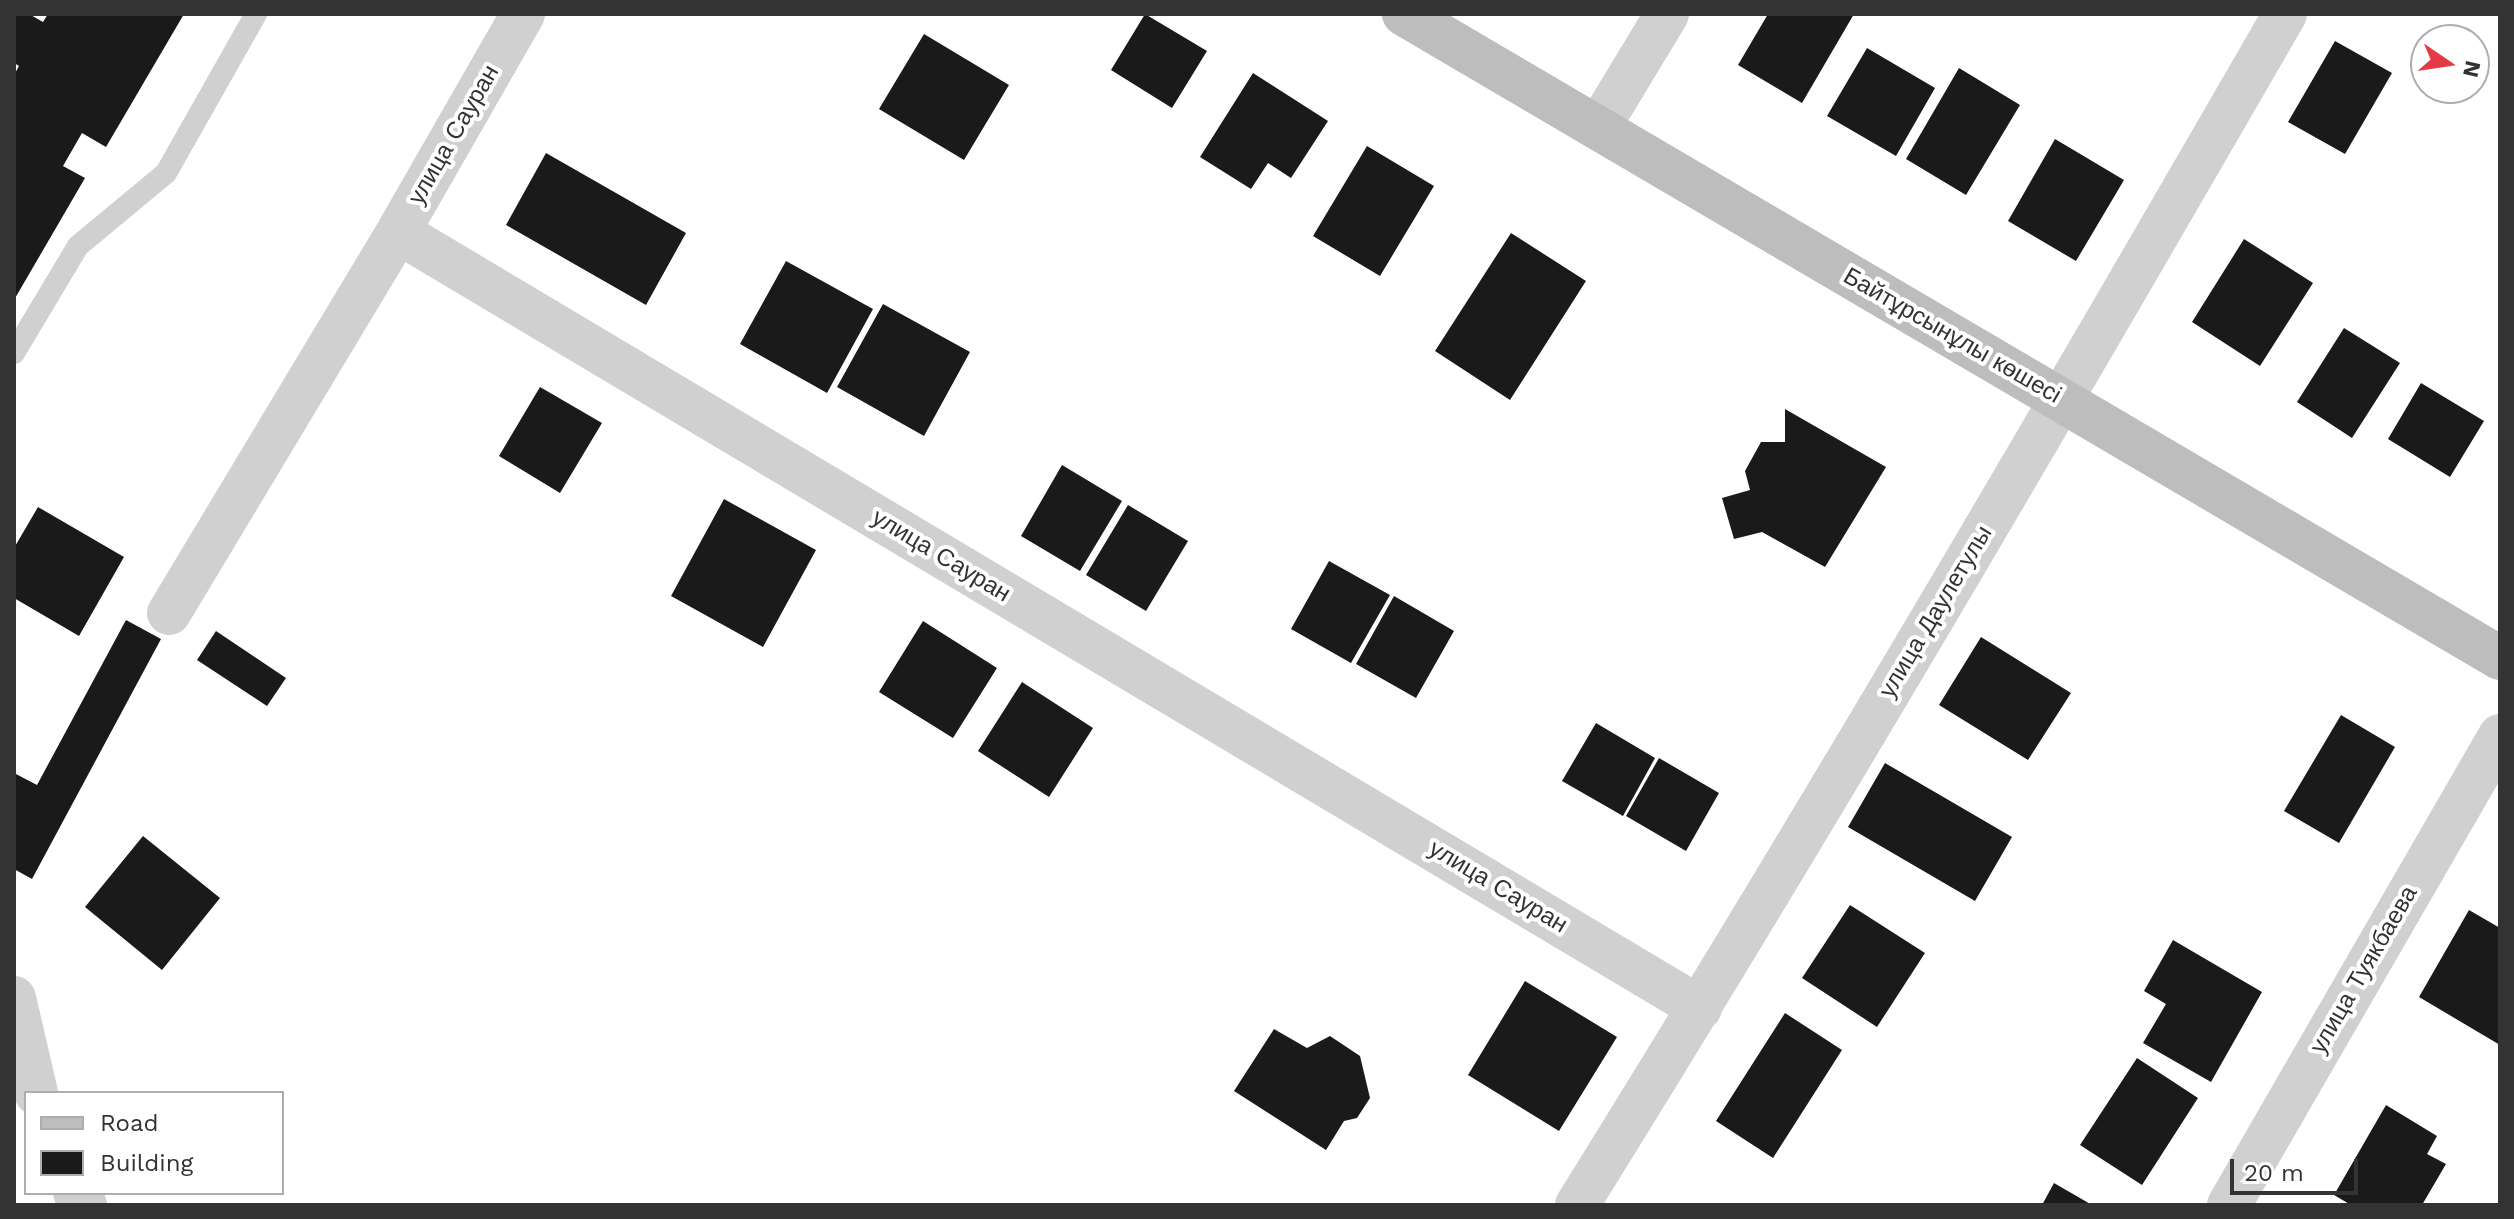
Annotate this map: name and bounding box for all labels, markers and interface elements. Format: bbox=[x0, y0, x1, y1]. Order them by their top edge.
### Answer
north arrow bbox=[2410, 24, 2490, 104]
text: N bbox=[2458, 58, 2486, 80]
street label: улица Сауран bbox=[402, 60, 506, 210]
street label: Байтұрсынұлы көшесі bbox=[1838, 262, 2066, 410]
street label: улица Сауран bbox=[867, 503, 1015, 609]
street label: улица Даулетулы bbox=[1873, 521, 1999, 703]
street label: улица Сауран bbox=[1424, 834, 1572, 940]
street label: улица Туякбаева bbox=[2304, 881, 2424, 1059]
legend bbox=[24, 1091, 284, 1195]
text: Road bbox=[100, 1109, 159, 1137]
scale bar bbox=[2234, 1143, 2362, 1193]
text: Building bbox=[100, 1149, 193, 1177]
text: 20 m bbox=[2244, 1159, 2304, 1187]

